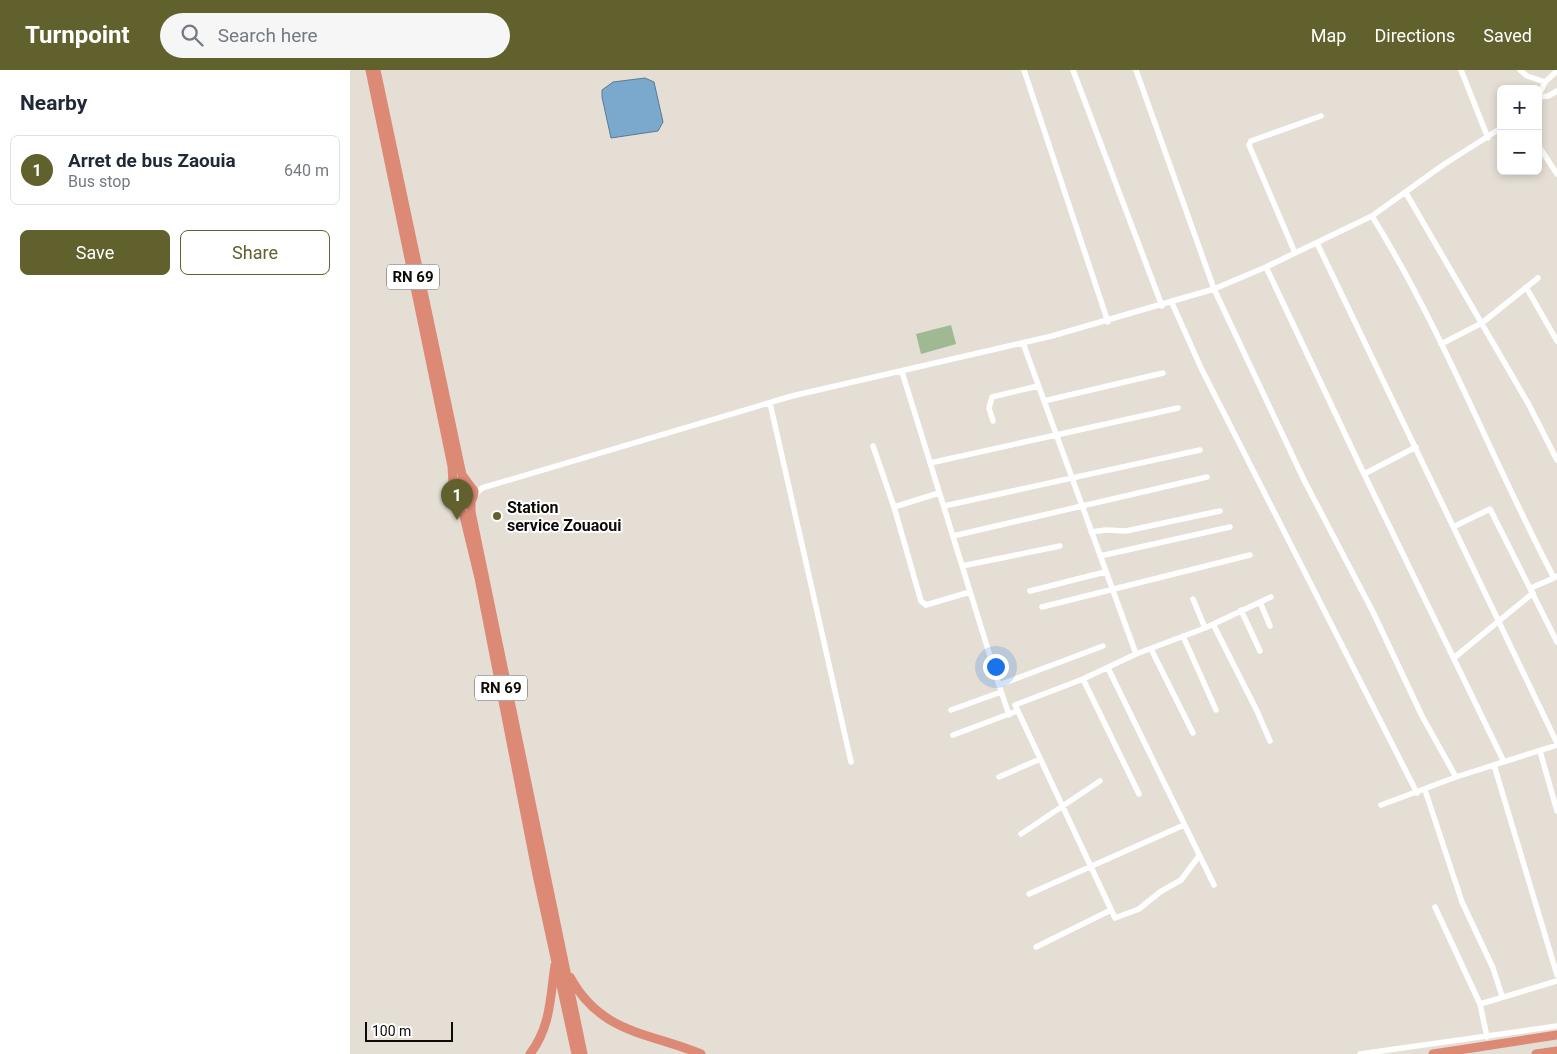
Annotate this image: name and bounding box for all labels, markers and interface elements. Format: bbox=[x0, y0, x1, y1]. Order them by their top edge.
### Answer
search box bbox=[160, 13, 510, 58]
text: Turnpoint bbox=[25, 21, 130, 49]
icon: search bbox=[178, 21, 206, 49]
text: Search here bbox=[218, 24, 318, 47]
text: Map bbox=[1311, 25, 1346, 46]
text: Directions bbox=[1374, 25, 1455, 46]
text: Saved bbox=[1483, 25, 1532, 46]
map controls bbox=[1497, 85, 1542, 175]
button: + bbox=[1497, 85, 1542, 130]
text: Nearby bbox=[20, 91, 87, 115]
button: − bbox=[1497, 130, 1542, 175]
text: Arret de bus Zaouia bbox=[68, 149, 236, 172]
text: 1 bbox=[32, 161, 42, 180]
text: 640 m bbox=[284, 161, 329, 180]
text: Bus stop bbox=[68, 172, 130, 191]
button: Save bbox=[20, 230, 170, 275]
button: Share bbox=[180, 230, 330, 275]
road number: RN 69 bbox=[387, 264, 439, 290]
pin: 1 bbox=[441, 479, 473, 520]
place label: Station service Zouaoui bbox=[507, 498, 621, 535]
marker: Station service Zouaoui bbox=[491, 510, 503, 522]
your location bbox=[983, 654, 1009, 680]
road number: RN 69 bbox=[475, 676, 527, 700]
scale bar bbox=[365, 1019, 452, 1042]
text: 100 m bbox=[372, 1023, 411, 1039]

